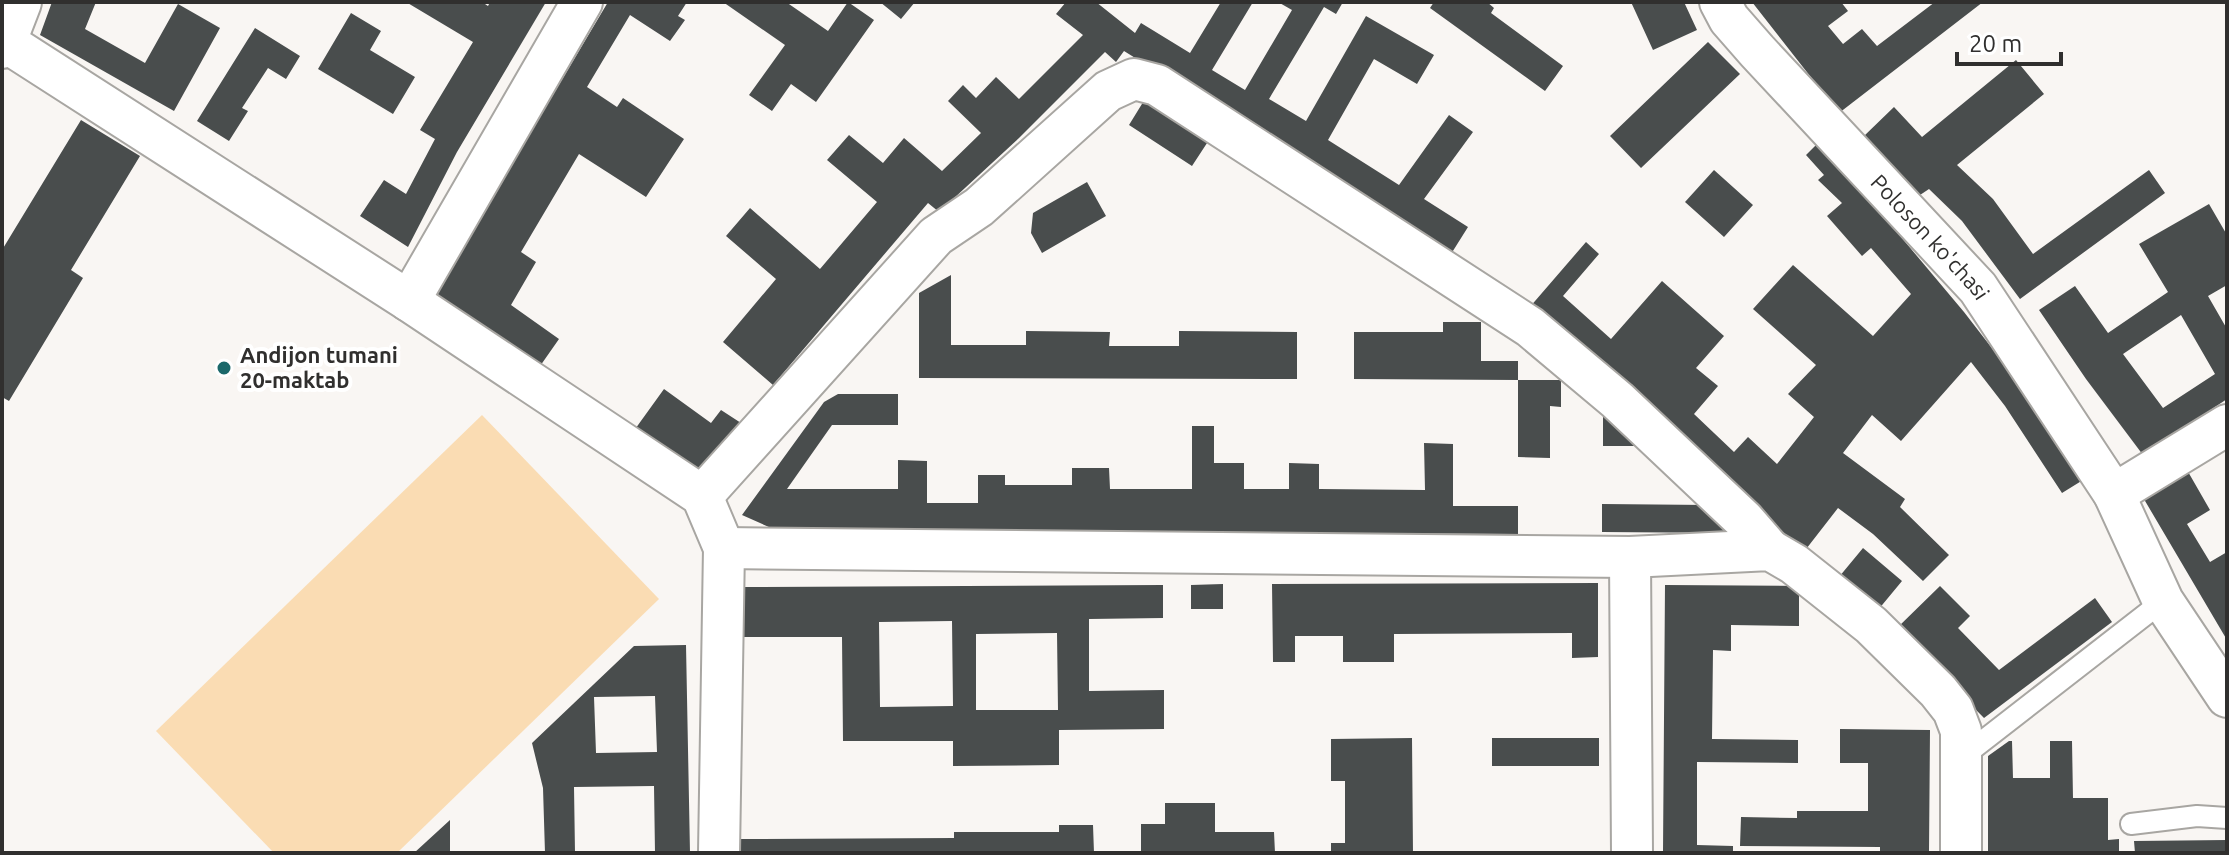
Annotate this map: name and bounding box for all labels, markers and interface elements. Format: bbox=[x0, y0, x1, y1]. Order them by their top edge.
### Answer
scale bar bbox=[1957, 16, 2061, 66]
text: 20 m bbox=[1969, 30, 2022, 57]
street label: Poloson ko'chasi bbox=[1866, 169, 1995, 304]
place label: Andijon tumani 20-maktab bbox=[240, 342, 398, 392]
marker: Andijon tumani 20-maktab bbox=[215, 359, 233, 377]

